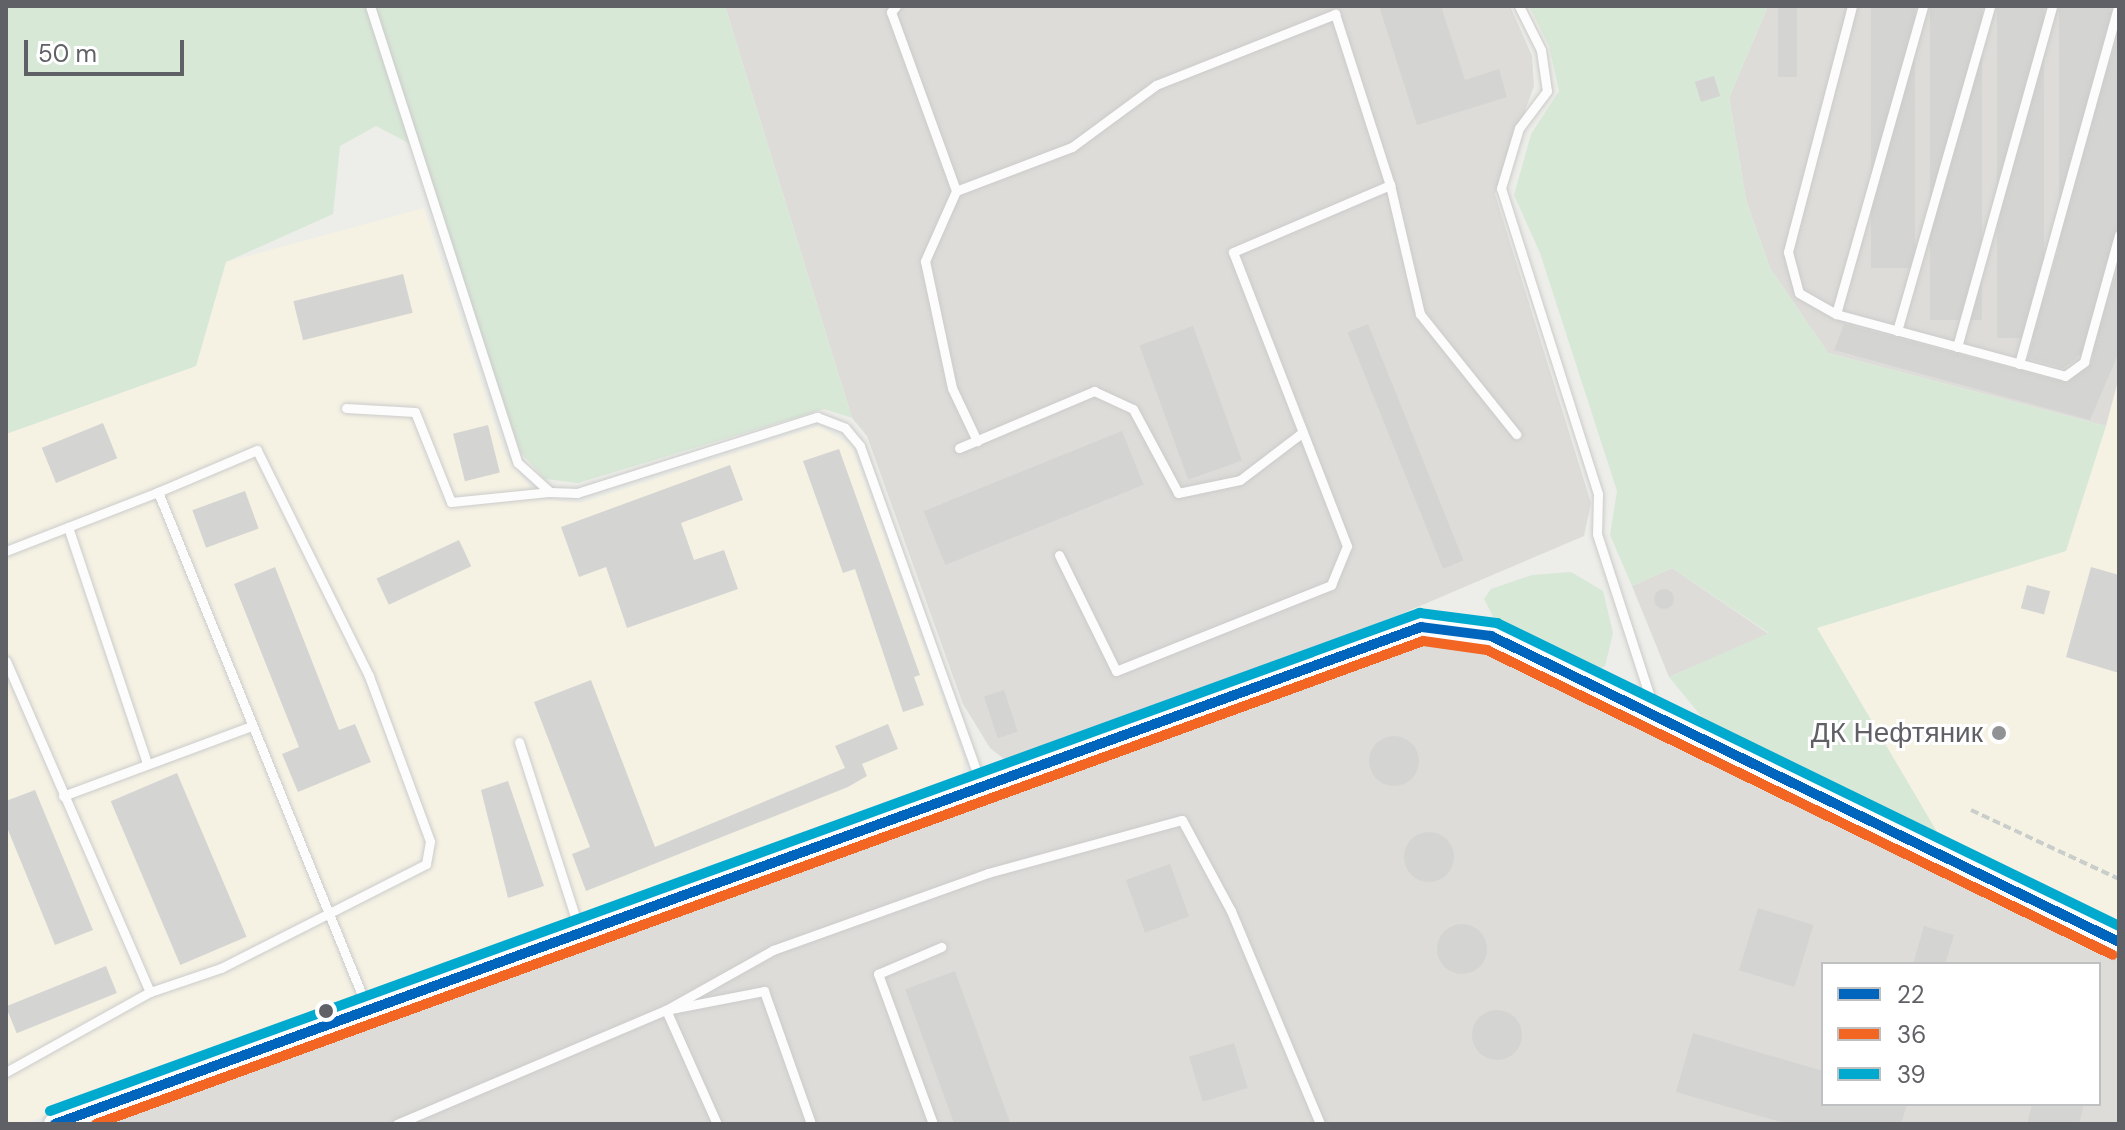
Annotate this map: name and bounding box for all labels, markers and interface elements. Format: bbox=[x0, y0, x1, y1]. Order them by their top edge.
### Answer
scale bar bbox=[28, 24, 188, 74]
text: 50 m bbox=[38, 38, 97, 69]
place label: ДК Нефтяник bbox=[1811, 716, 1983, 750]
marker: ДК Нефтяник bbox=[1990, 724, 2008, 742]
legend bbox=[1821, 962, 2101, 1106]
text: 22 bbox=[1897, 979, 1925, 1010]
unlabelled marker bbox=[318, 1003, 334, 1019]
text: 36 bbox=[1897, 1019, 1926, 1050]
text: 39 bbox=[1897, 1059, 1926, 1090]

